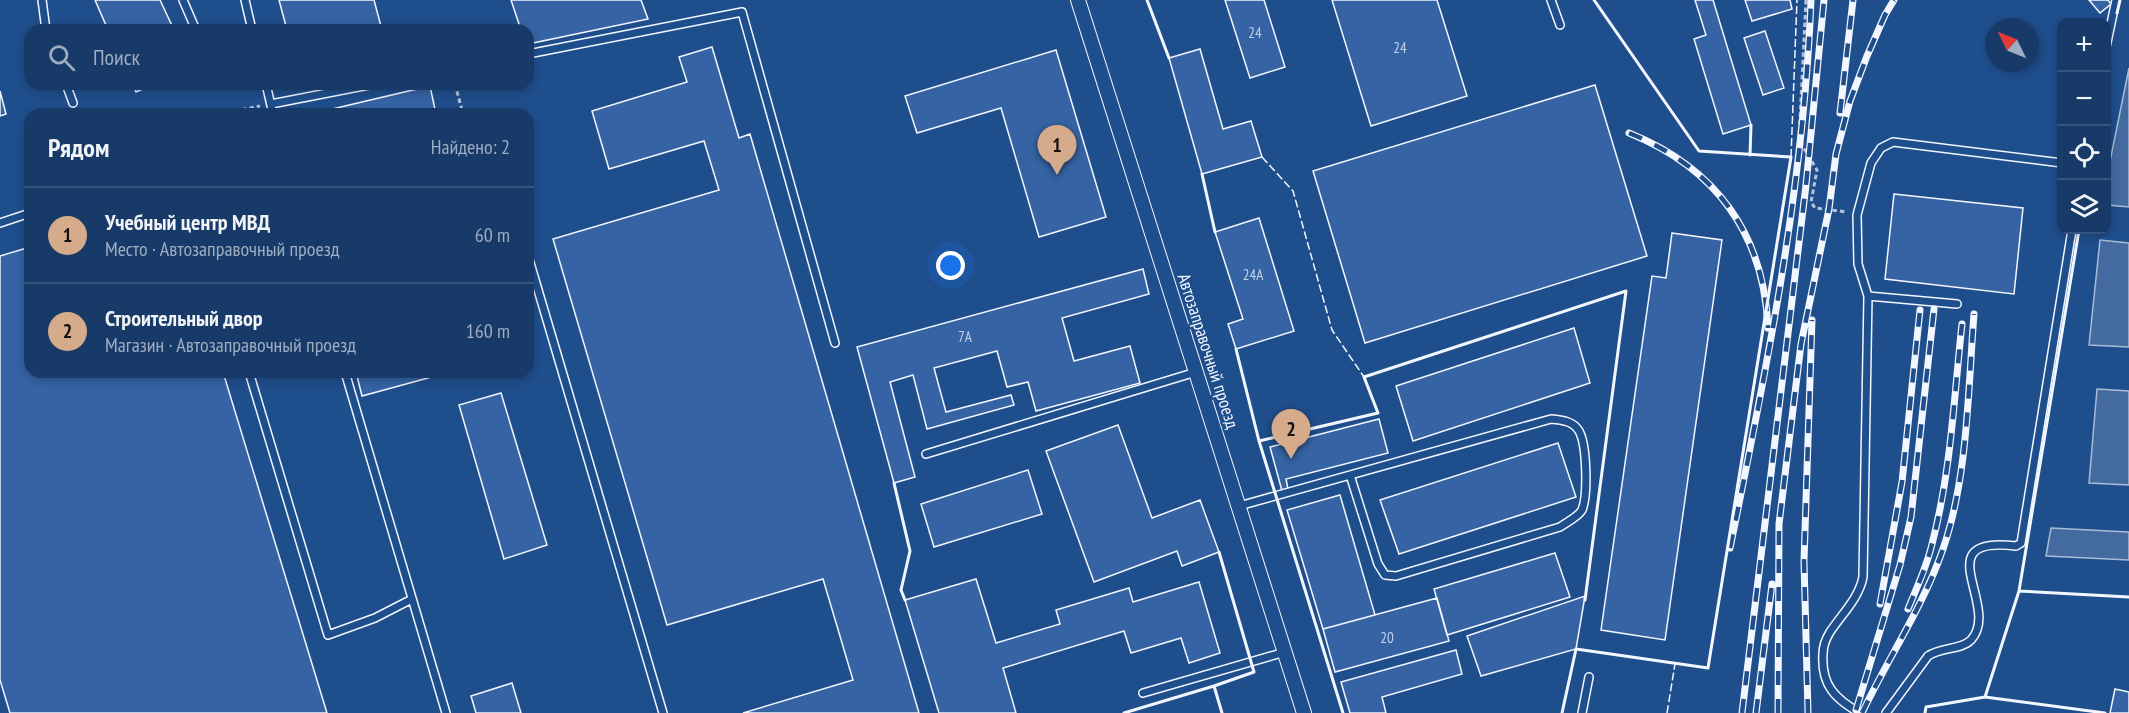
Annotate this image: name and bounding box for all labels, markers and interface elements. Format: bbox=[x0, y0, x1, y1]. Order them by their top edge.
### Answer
north arrow bbox=[1985, 18, 2039, 72]
map controls bbox=[2057, 18, 2111, 234]
button: + bbox=[2057, 18, 2111, 72]
house number: 24 bbox=[1248, 23, 1262, 42]
search box bbox=[24, 24, 534, 90]
house number: 24 bbox=[1393, 38, 1407, 57]
icon: search bbox=[45, 41, 78, 74]
text: Поиск bbox=[93, 43, 140, 71]
button: − bbox=[2057, 72, 2111, 126]
pin: 1 bbox=[1038, 126, 1076, 175]
button: locate bbox=[2057, 126, 2111, 180]
text: Рядом bbox=[48, 131, 109, 164]
text: Найдено: 2 bbox=[431, 134, 510, 160]
button: layers bbox=[2057, 180, 2111, 234]
text: Учебный центр МВД bbox=[105, 208, 270, 236]
text: 1 bbox=[63, 222, 72, 248]
text: 60 m bbox=[475, 222, 510, 248]
text: Место · Автозаправочный проезд bbox=[105, 236, 339, 262]
your location bbox=[936, 251, 965, 280]
house number: 24А bbox=[1243, 265, 1264, 284]
street label: Автозаправочный проезд bbox=[1173, 270, 1244, 431]
text: Строительный двор bbox=[105, 304, 263, 332]
text: 2 bbox=[63, 318, 72, 344]
text: 160 m bbox=[466, 318, 510, 344]
house number: 7А bbox=[958, 327, 973, 346]
text: Магазин · Автозаправочный проезд bbox=[105, 332, 356, 358]
pin: 2 bbox=[1272, 410, 1310, 459]
house number: 20 bbox=[1380, 628, 1394, 647]

